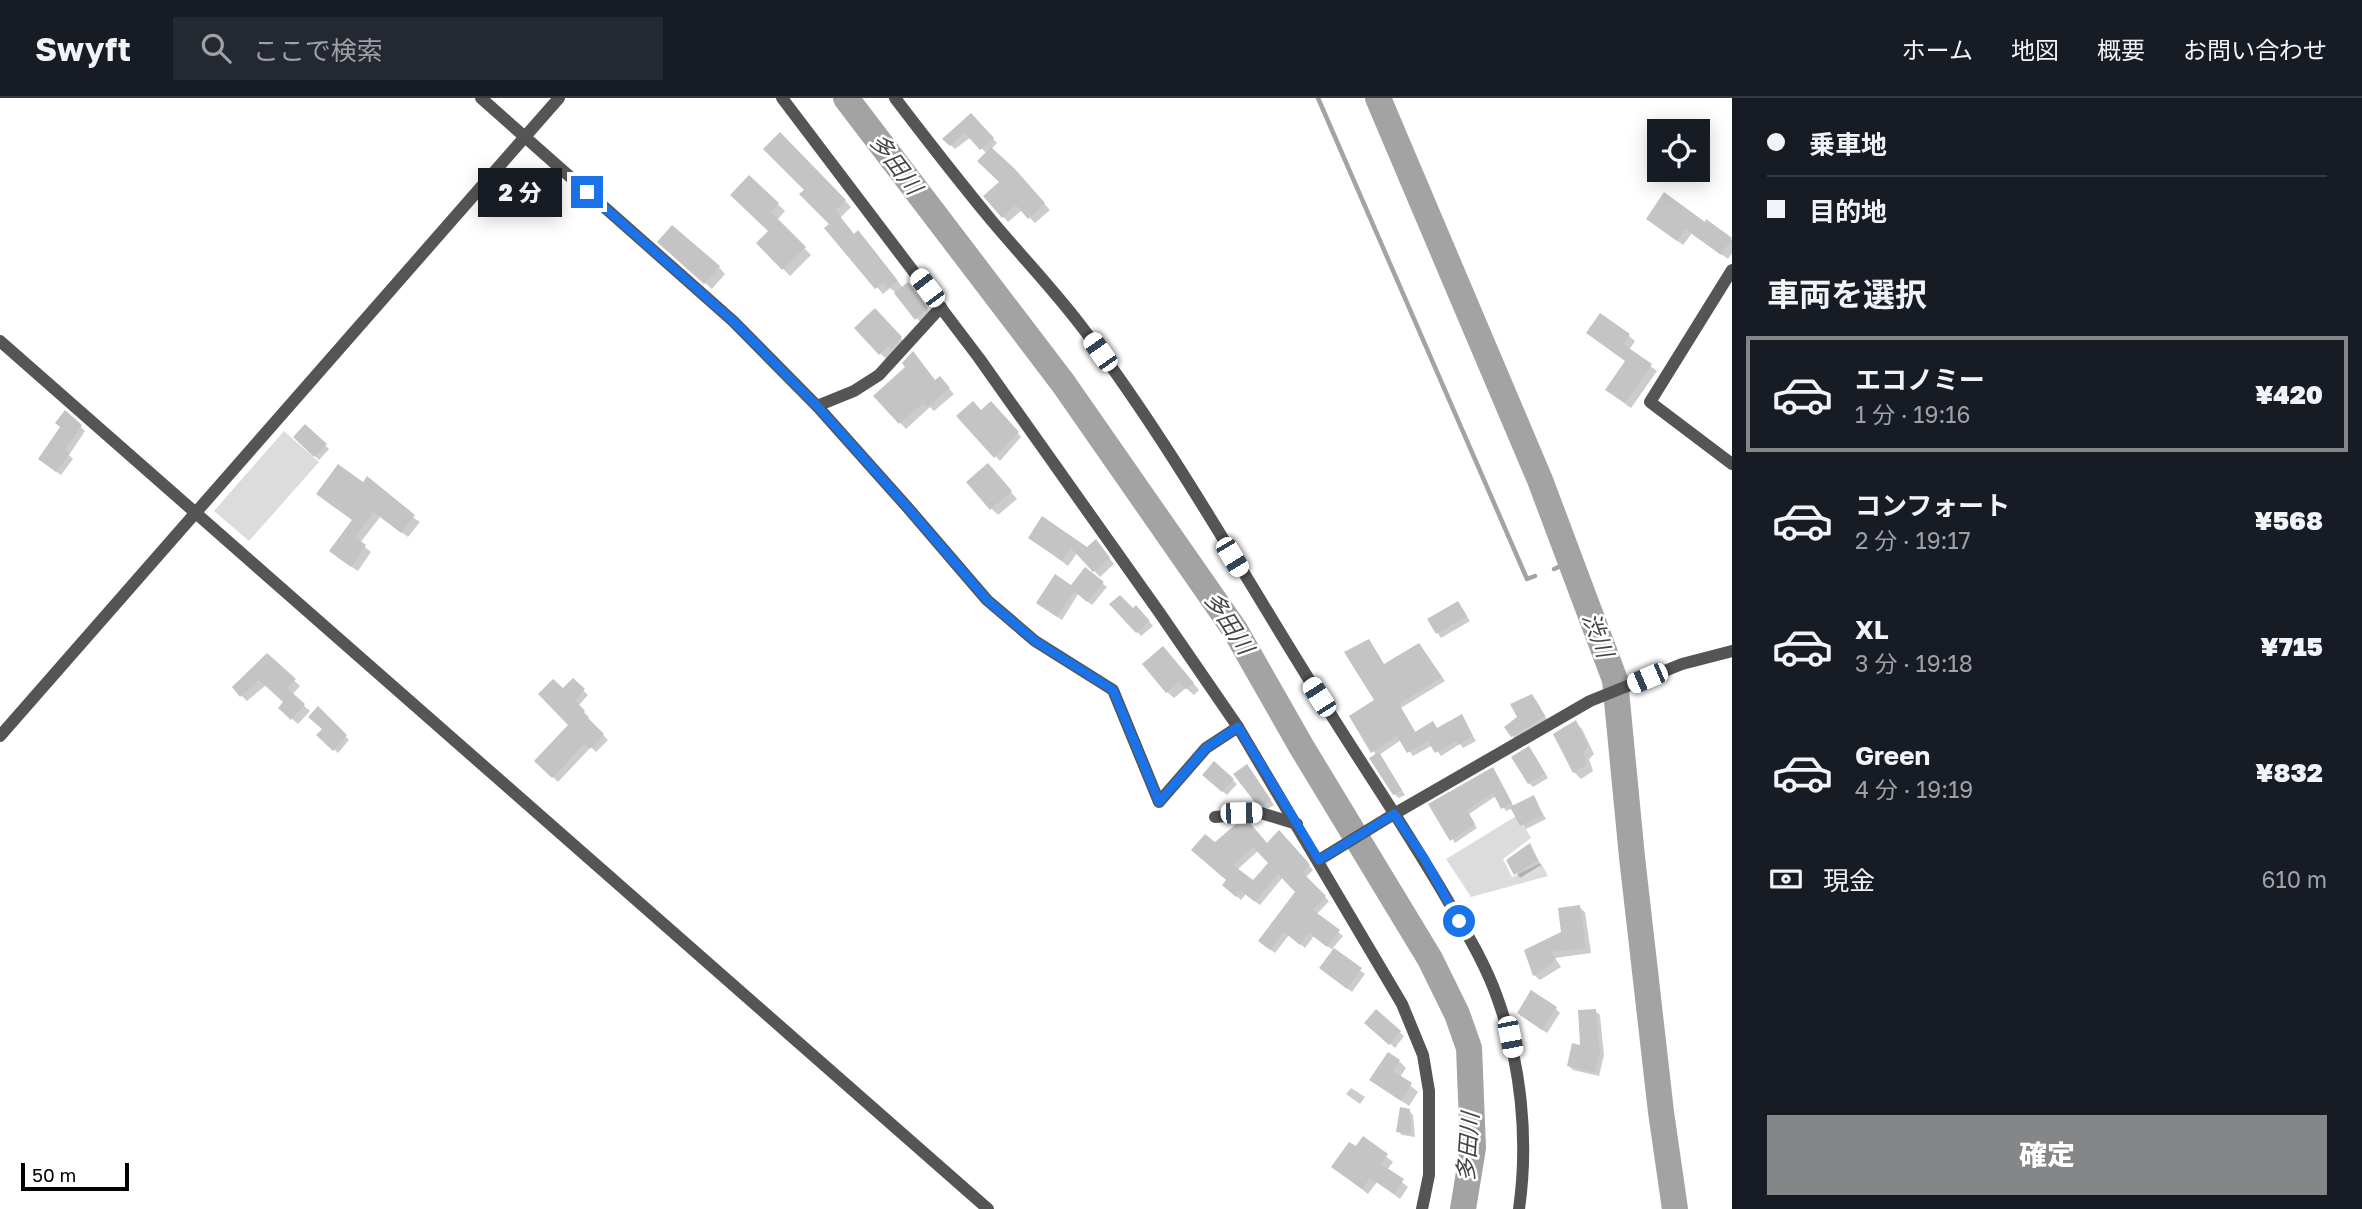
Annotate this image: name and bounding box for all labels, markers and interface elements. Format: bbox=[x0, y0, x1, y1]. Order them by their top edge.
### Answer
search box bbox=[173, 17, 663, 80]
text: Swyft bbox=[35, 29, 131, 68]
icon: search bbox=[197, 29, 235, 67]
text: ここで検索 bbox=[253, 35, 383, 66]
text: ホーム bbox=[1902, 35, 1973, 64]
text: 地図 bbox=[2011, 35, 2059, 64]
text: 概要 bbox=[2097, 35, 2145, 64]
text: お問い合わせ bbox=[2183, 35, 2327, 64]
map controls bbox=[1647, 119, 1710, 182]
button: locate bbox=[1647, 119, 1710, 182]
water label: 多田川 bbox=[865, 127, 931, 202]
text: 乗車地 bbox=[1809, 129, 1887, 160]
callout: 2 分 bbox=[478, 168, 562, 217]
route end bbox=[571, 176, 603, 208]
text: 2 分 bbox=[498, 178, 542, 206]
text: 目的地 bbox=[1809, 196, 1887, 227]
car bbox=[906, 265, 949, 311]
text: 車両を選択 bbox=[1767, 275, 1927, 313]
car bbox=[1080, 329, 1121, 375]
icon: car bbox=[1771, 363, 1834, 426]
text: エコノミー bbox=[1855, 364, 1985, 395]
text: ¥420 bbox=[2255, 379, 2323, 410]
text: 1 分 · 19:16 bbox=[1855, 400, 1970, 428]
icon: car bbox=[1771, 489, 1834, 552]
text: コンフォート bbox=[1855, 490, 2010, 521]
text: ¥568 bbox=[2254, 505, 2323, 536]
text: 2 分 · 19:17 bbox=[1855, 526, 1971, 554]
car bbox=[1213, 534, 1252, 580]
water label: 多田川 bbox=[1199, 586, 1262, 662]
water label: 渋川 bbox=[1578, 608, 1621, 664]
text: XL bbox=[1855, 614, 1889, 645]
icon: car bbox=[1771, 615, 1834, 678]
text: ¥715 bbox=[2260, 631, 2323, 662]
text: 3 分 · 19:18 bbox=[1855, 649, 1973, 677]
car bbox=[1624, 660, 1671, 696]
car bbox=[1299, 674, 1340, 720]
text: Green bbox=[1855, 740, 1930, 771]
icon: car bbox=[1771, 741, 1834, 804]
text: ¥832 bbox=[2255, 757, 2323, 788]
text: 4 分 · 19:19 bbox=[1855, 775, 1973, 803]
car bbox=[1220, 802, 1263, 824]
icon: cash bbox=[1767, 860, 1805, 898]
text: 現金 bbox=[1823, 865, 1875, 896]
text: 610 m bbox=[2262, 865, 2327, 893]
route start bbox=[1443, 905, 1475, 937]
car bbox=[1496, 1014, 1525, 1060]
water label: 多田川 bbox=[1451, 1109, 1484, 1182]
button: 確定 bbox=[1767, 1115, 2327, 1195]
scale bar bbox=[21, 1160, 130, 1192]
text: 50 m bbox=[32, 1163, 76, 1186]

